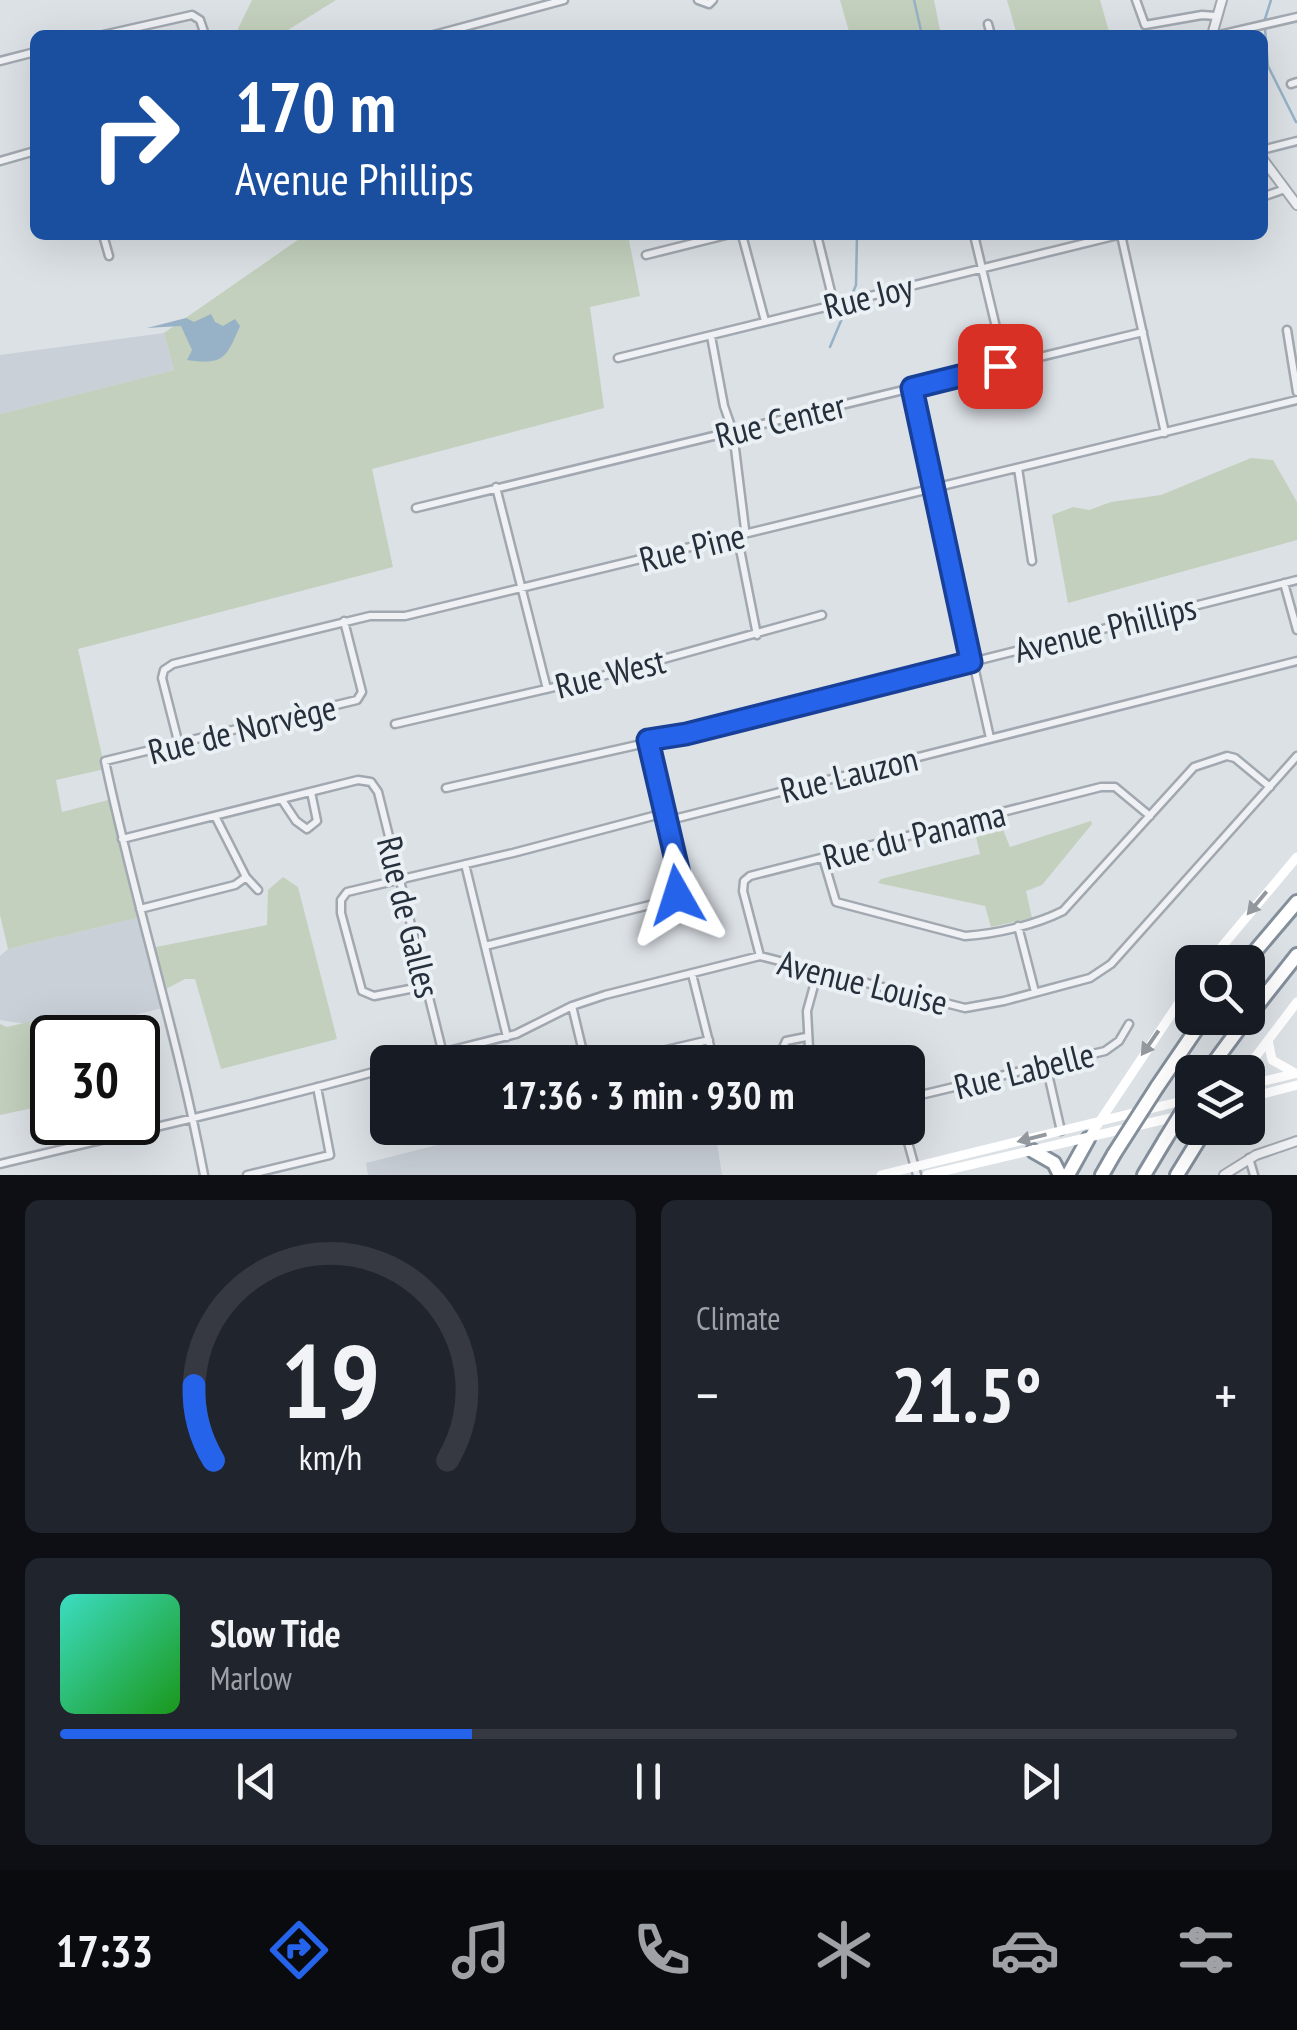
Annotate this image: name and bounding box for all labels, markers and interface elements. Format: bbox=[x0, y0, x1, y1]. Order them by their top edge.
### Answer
text: 170 m bbox=[235, 61, 396, 151]
icon: right bbox=[70, 70, 200, 200]
text: Avenue Phillips bbox=[235, 149, 474, 207]
street label: Rue Joy bbox=[819, 263, 918, 329]
pin bbox=[958, 324, 1043, 409]
icon: arrive bbox=[973, 339, 1028, 394]
street label: Rue Center bbox=[710, 382, 850, 458]
street label: Rue Pine bbox=[634, 512, 750, 582]
street label: Avenue Phillips bbox=[1009, 583, 1201, 673]
street label: Rue West bbox=[550, 637, 670, 709]
street label: Rue de Norvège bbox=[143, 683, 341, 775]
street label: Rue Lauzon bbox=[776, 735, 922, 813]
street label: Rue du Panama bbox=[818, 790, 1010, 880]
street label: Rue de Galles bbox=[367, 832, 451, 1002]
position arrow bbox=[625, 843, 729, 947]
one-way arrow bbox=[1246, 890, 1268, 915]
street label: Avenue Louise bbox=[773, 939, 953, 1025]
map controls bbox=[1175, 945, 1265, 1145]
button: search bbox=[1175, 945, 1265, 1035]
speed limit sign: 30 bbox=[30, 1015, 160, 1145]
street label: Rue Labelle bbox=[949, 1030, 1099, 1110]
one-way arrow bbox=[1141, 1030, 1160, 1056]
button: layers bbox=[1175, 1055, 1265, 1145]
text: 17:36 · 3 min · 930 m bbox=[501, 1070, 794, 1119]
one-way arrow bbox=[1016, 1131, 1047, 1147]
text: Climate bbox=[696, 1297, 780, 1339]
text: 19 bbox=[281, 1312, 380, 1447]
text: 21.5° bbox=[891, 1346, 1042, 1443]
text: − bbox=[696, 1359, 719, 1430]
text: + bbox=[1214, 1359, 1237, 1430]
text: km/h bbox=[299, 1434, 362, 1480]
text: Slow Tide bbox=[210, 1608, 341, 1657]
text: Marlow bbox=[210, 1657, 292, 1699]
icon: previous bbox=[229, 1754, 284, 1809]
icon: pause bbox=[621, 1754, 676, 1809]
icon: next bbox=[1013, 1754, 1068, 1809]
icon: directions bbox=[264, 1915, 334, 1985]
icon: music bbox=[446, 1915, 516, 1985]
icon: phone bbox=[627, 1915, 697, 1985]
icon: climate bbox=[809, 1915, 879, 1985]
icon: car bbox=[990, 1915, 1060, 1985]
icon: filters bbox=[1171, 1915, 1241, 1985]
text: 17:33 bbox=[56, 1921, 153, 1979]

